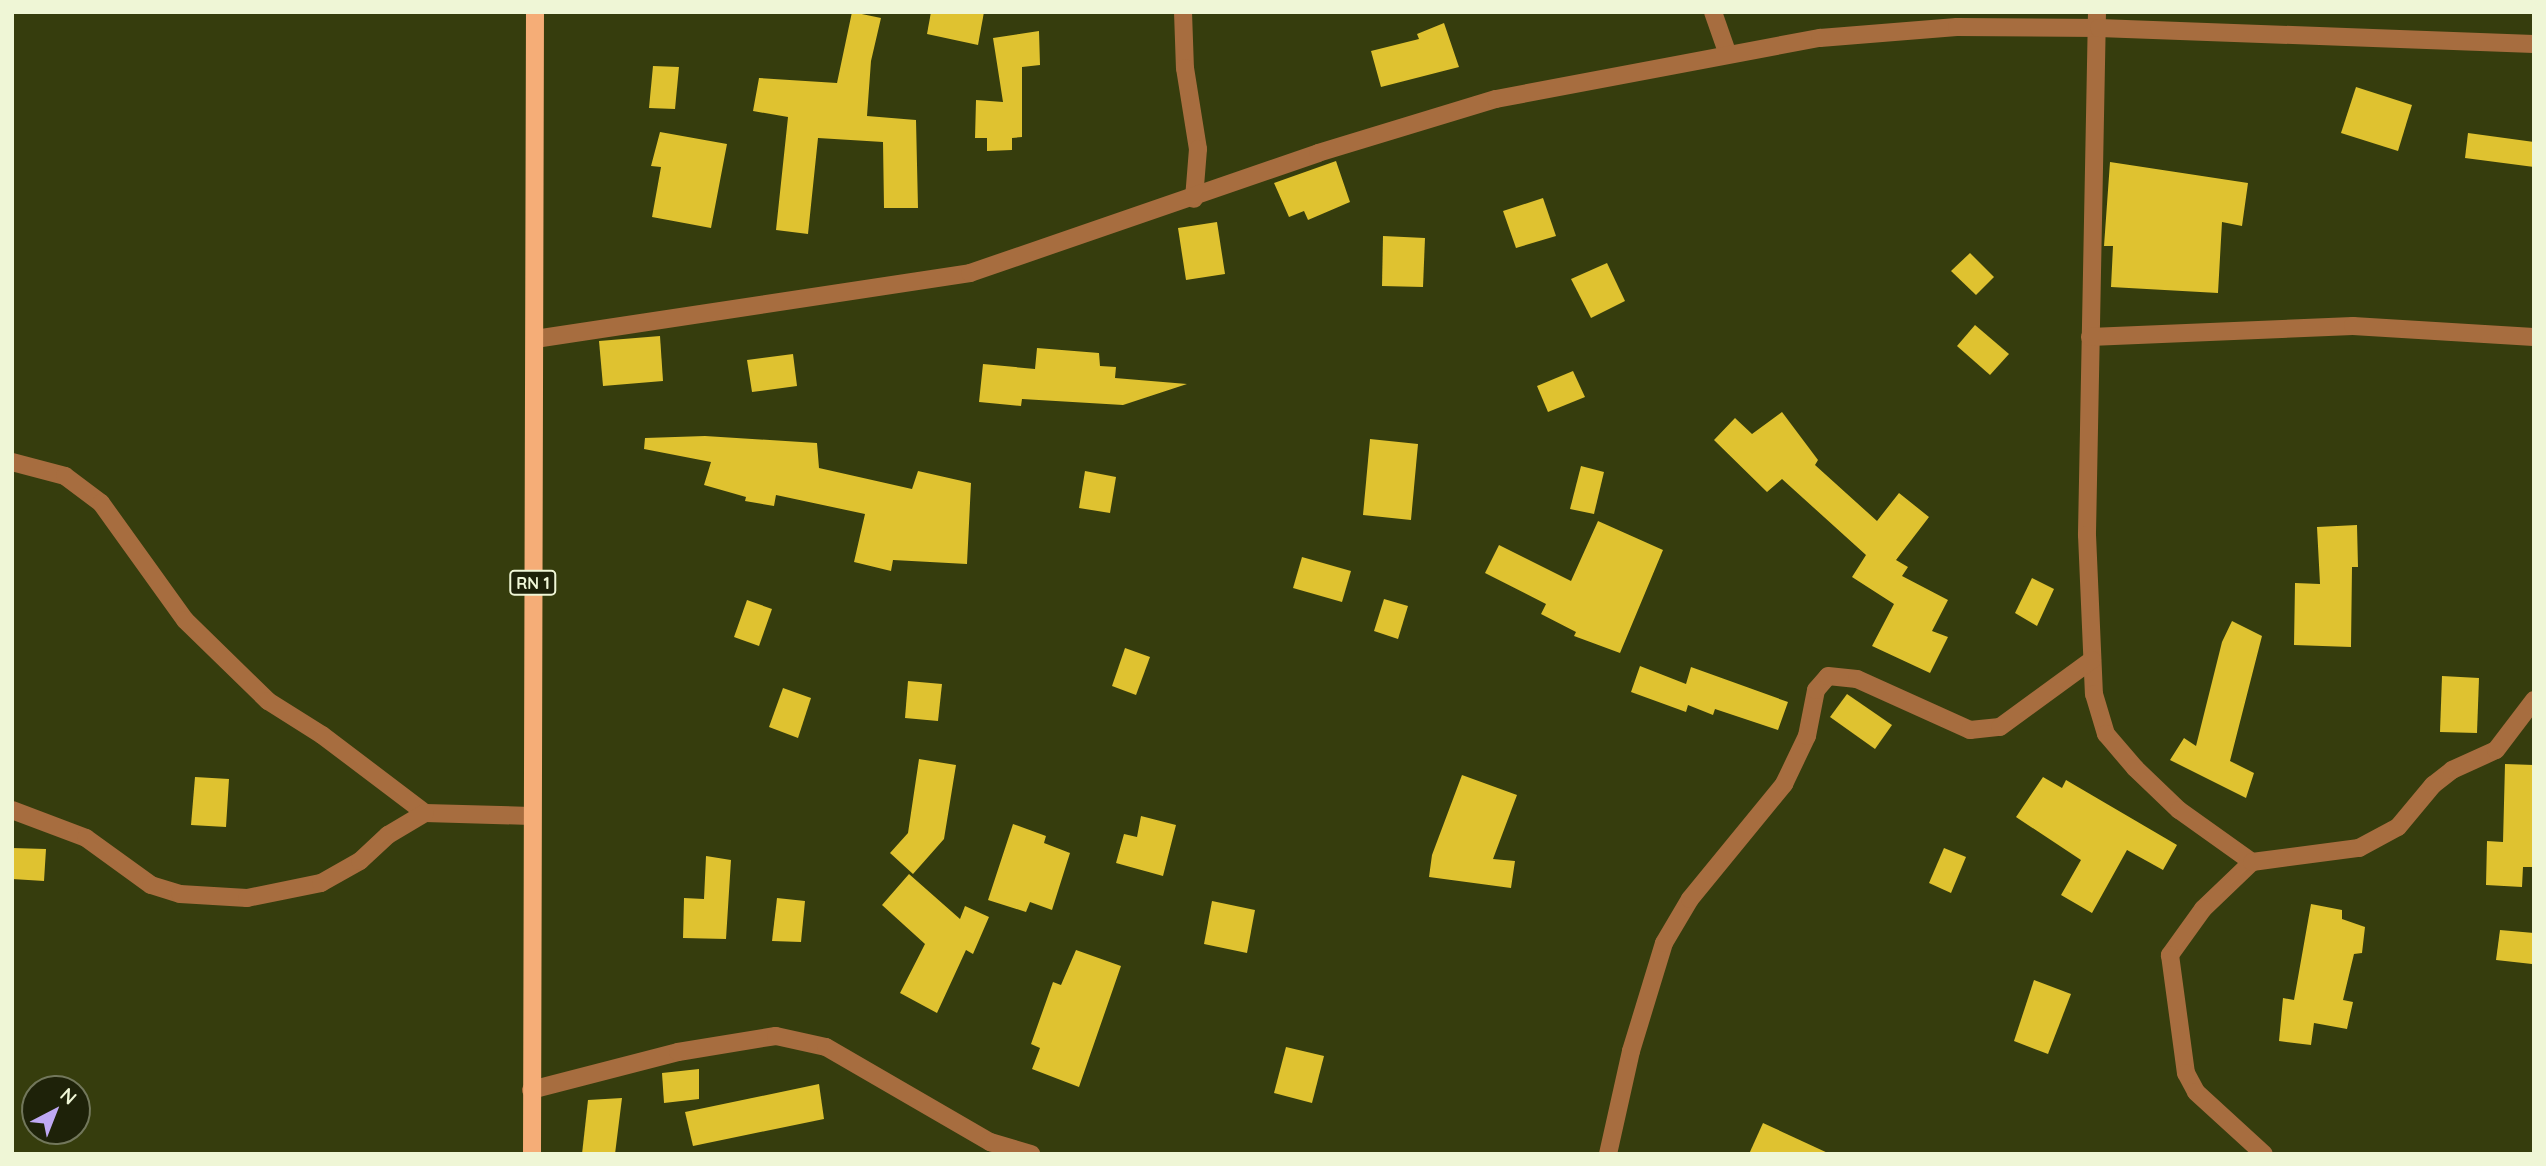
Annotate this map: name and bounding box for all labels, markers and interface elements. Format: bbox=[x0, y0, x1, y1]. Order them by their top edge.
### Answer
road number: RN 1 bbox=[508, 570, 558, 596]
north arrow bbox=[21, 1075, 91, 1145]
text: N bbox=[55, 1082, 82, 1109]

